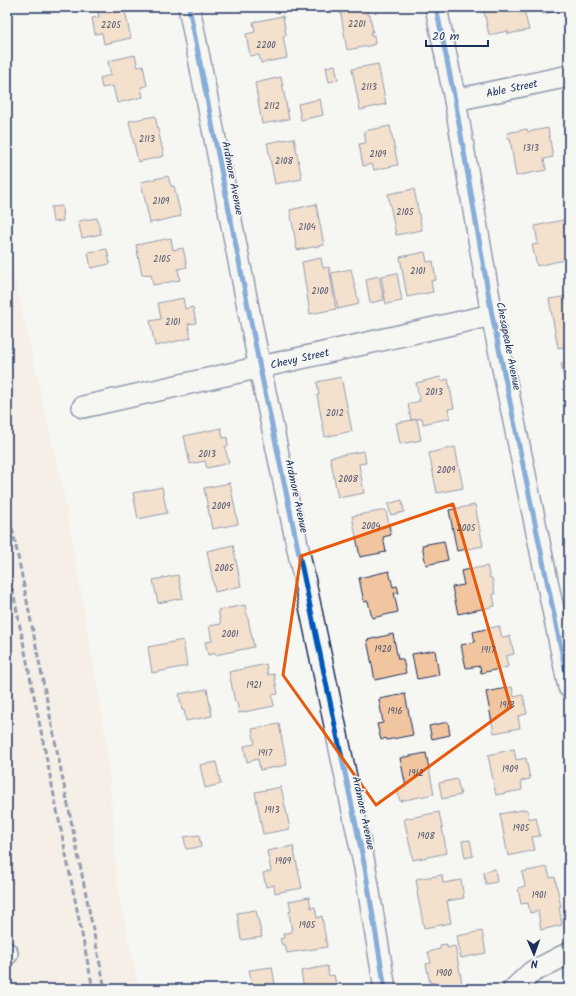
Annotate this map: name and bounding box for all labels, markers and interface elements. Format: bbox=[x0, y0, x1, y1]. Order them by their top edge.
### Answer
house number: 2201 bbox=[348, 17, 366, 32]
house number: 2205 bbox=[101, 18, 122, 33]
scale bar bbox=[426, 22, 488, 48]
text: 20 m bbox=[432, 27, 460, 46]
house number: 2200 bbox=[256, 38, 276, 53]
street label: Able Street bbox=[484, 75, 540, 103]
house number: 2113 bbox=[361, 80, 377, 95]
house number: 2112 bbox=[264, 99, 280, 114]
house number: 2113 bbox=[139, 132, 155, 147]
street label: Ardmore Avenue bbox=[216, 140, 248, 217]
house number: 1313 bbox=[523, 141, 539, 156]
house number: 2109 bbox=[370, 147, 387, 162]
house number: 2108 bbox=[275, 154, 294, 169]
house number: 2109 bbox=[153, 194, 170, 209]
house number: 2105 bbox=[396, 205, 415, 220]
house number: 2104 bbox=[298, 220, 316, 235]
house number: 2105 bbox=[153, 252, 172, 267]
house number: 2101 bbox=[410, 264, 426, 279]
house number: 2100 bbox=[311, 284, 329, 299]
street label: Chesapeake Avenue bbox=[491, 301, 525, 392]
house number: 2101 bbox=[165, 315, 181, 330]
street label: Chevy Street bbox=[269, 344, 332, 375]
house number: 2013 bbox=[425, 385, 443, 400]
house number: 2012 bbox=[326, 406, 344, 421]
house number: 2013 bbox=[198, 447, 216, 462]
street label: Ardmore Avenue bbox=[279, 458, 313, 535]
house number: 2009 bbox=[437, 463, 456, 478]
house number: 2008 bbox=[338, 472, 358, 487]
house number: 2009 bbox=[212, 499, 231, 514]
house number: 2004 bbox=[361, 519, 381, 534]
house number: 2005 bbox=[456, 521, 477, 536]
house number: 2005 bbox=[214, 561, 235, 576]
house number: 2001 bbox=[221, 627, 239, 642]
house number: 1920 bbox=[375, 642, 392, 657]
house number: 1917 bbox=[481, 643, 496, 658]
house number: 1921 bbox=[246, 678, 262, 693]
house number: 1913 bbox=[499, 698, 515, 713]
house number: 1916 bbox=[387, 704, 403, 719]
house number: 1917 bbox=[258, 746, 273, 761]
house number: 1909 bbox=[502, 762, 519, 777]
house number: 1912 bbox=[408, 766, 424, 781]
street label: Ardmore Avenue bbox=[346, 775, 380, 852]
house number: 1913 bbox=[264, 803, 280, 818]
house number: 1905 bbox=[513, 821, 530, 836]
house number: 1908 bbox=[417, 829, 435, 844]
house number: 1909 bbox=[275, 854, 292, 869]
house number: 1901 bbox=[532, 888, 546, 903]
house number: 1905 bbox=[299, 918, 316, 933]
north arrow bbox=[514, 934, 554, 974]
text: N bbox=[530, 954, 538, 972]
house number: 1900 bbox=[436, 966, 453, 981]

